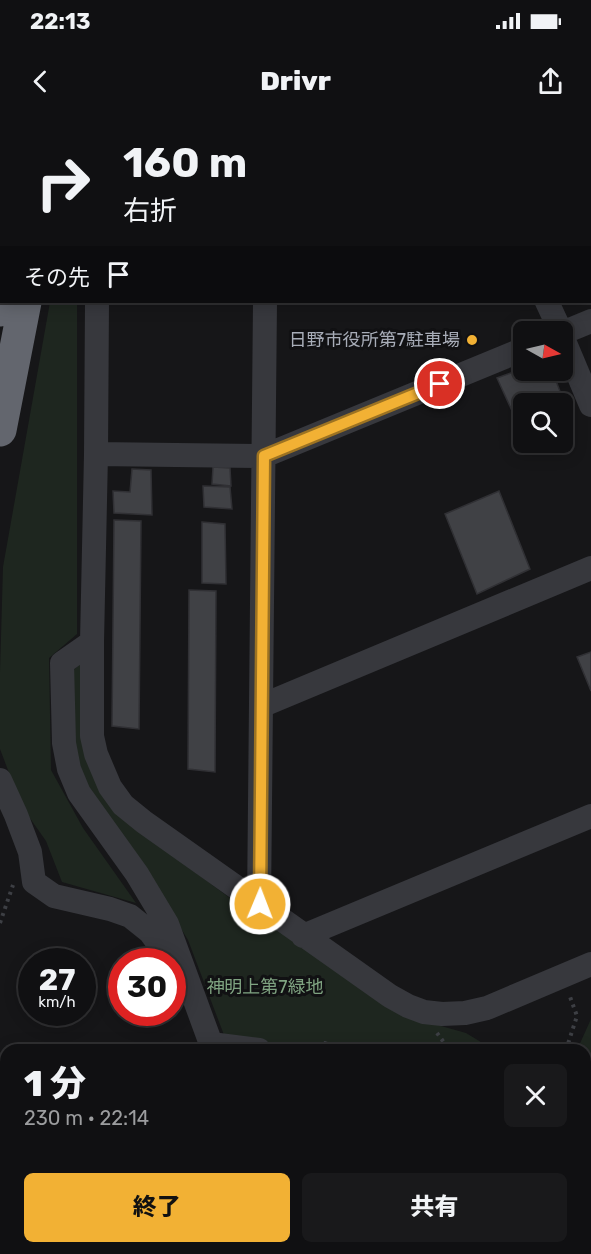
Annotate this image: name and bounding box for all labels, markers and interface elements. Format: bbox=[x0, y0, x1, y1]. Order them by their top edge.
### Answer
text: 22:13 bbox=[30, 8, 90, 35]
icon: back bbox=[24, 65, 57, 98]
text: Drivr bbox=[260, 65, 331, 97]
icon: share bbox=[534, 65, 567, 98]
text: 160 m bbox=[123, 138, 247, 188]
icon: right bbox=[24, 144, 102, 222]
text: 右折 bbox=[123, 195, 177, 227]
icon: arrive bbox=[102, 258, 135, 291]
text: その先 bbox=[24, 264, 90, 291]
north arrow bbox=[513, 321, 573, 381]
map controls bbox=[513, 321, 573, 453]
place label: 日野市役所第7駐車場 bbox=[289, 329, 460, 351]
marker: 日野市役所第7駐車場 bbox=[465, 333, 479, 347]
pin bbox=[414, 358, 465, 409]
icon: arrive bbox=[423, 367, 456, 400]
button: search bbox=[513, 393, 573, 453]
position arrow bbox=[228, 872, 292, 936]
speed limit sign: 30 bbox=[108, 948, 186, 1026]
text: 27 bbox=[39, 962, 75, 998]
park label: 神明上第7緑地 bbox=[206, 976, 324, 998]
text: km/h bbox=[38, 993, 76, 1011]
text: 1 分 bbox=[24, 1062, 86, 1105]
button: close bbox=[504, 1064, 567, 1127]
text: 230 m · 22:14 bbox=[24, 1106, 149, 1130]
button: 終了 bbox=[24, 1173, 290, 1242]
button: 共有 bbox=[302, 1173, 567, 1242]

